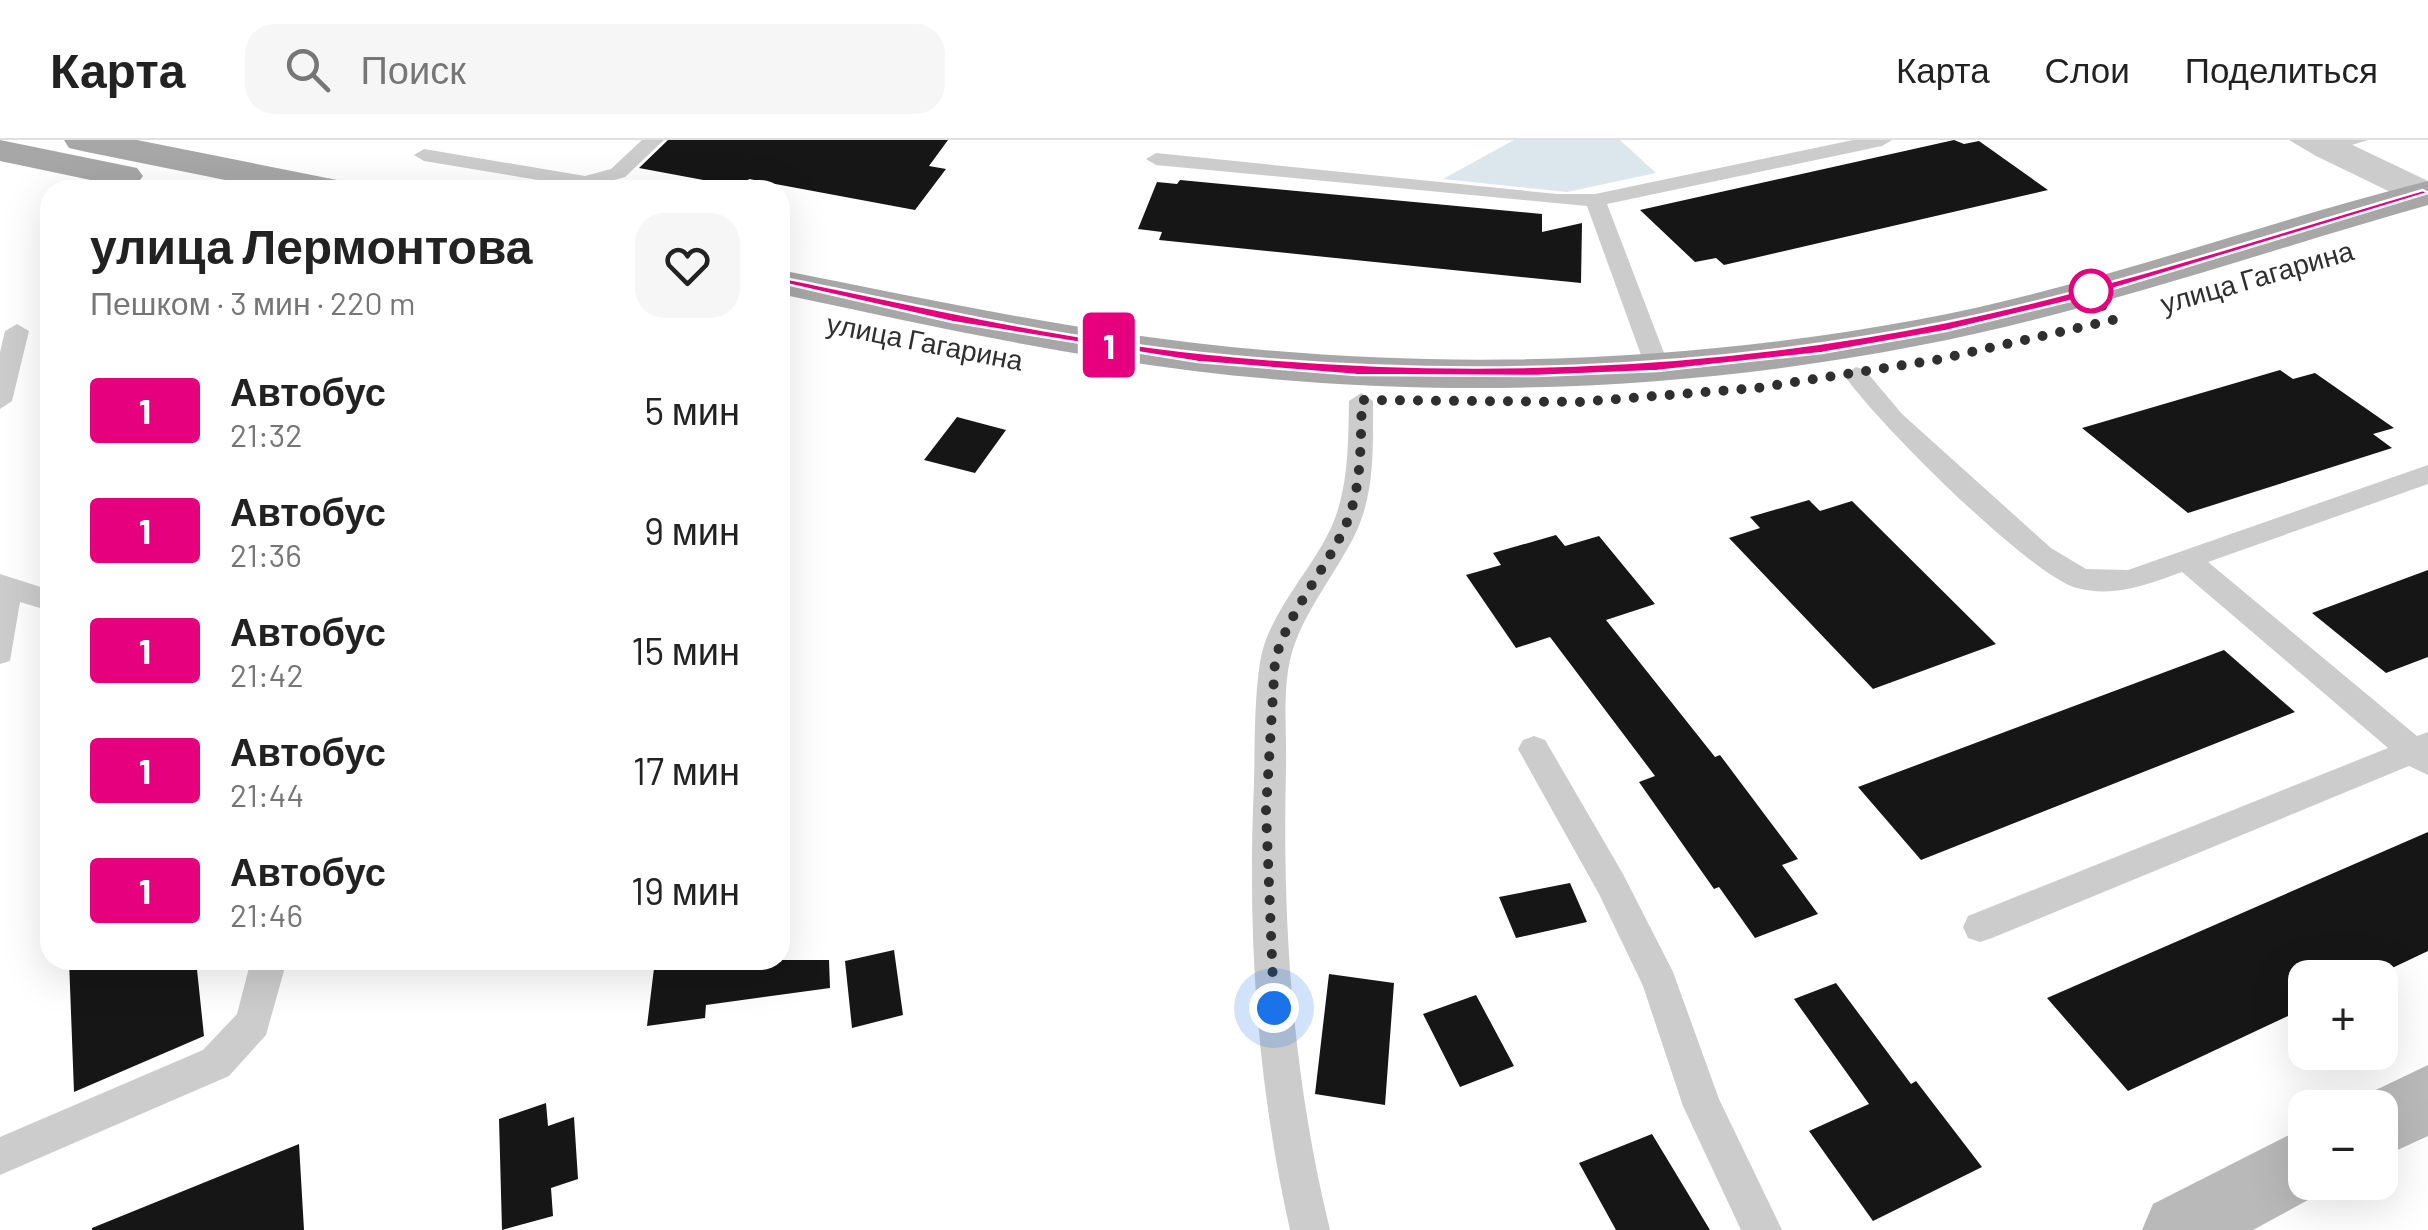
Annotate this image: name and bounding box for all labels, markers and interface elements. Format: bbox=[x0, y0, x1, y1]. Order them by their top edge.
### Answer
search box bbox=[245, 24, 945, 114]
text: Карта bbox=[50, 40, 185, 98]
icon: search bbox=[280, 42, 335, 97]
text: Поиск bbox=[360, 46, 466, 92]
text: Карта bbox=[1896, 48, 1990, 90]
text: Слои bbox=[2045, 48, 2130, 90]
text: Поделиться bbox=[2185, 48, 2378, 90]
button: heart bbox=[635, 213, 740, 318]
text: улица Лермонтова bbox=[90, 216, 532, 274]
street label: улица Гагарина bbox=[2156, 232, 2358, 320]
unlabelled marker bbox=[2070, 270, 2112, 312]
text: Пешком · 3 мин · 220 m bbox=[90, 283, 415, 321]
street label: улица Гагарина bbox=[824, 305, 1027, 377]
line badge: 1 bbox=[1076, 312, 1142, 378]
text: 1 bbox=[1103, 324, 1115, 366]
text: Автобус bbox=[230, 368, 386, 414]
text: 5 мин bbox=[645, 387, 740, 433]
text: 1 bbox=[139, 389, 151, 431]
text: 21:32 bbox=[230, 415, 302, 453]
text: Автобус bbox=[230, 488, 386, 534]
text: 9 мин bbox=[644, 507, 740, 553]
text: 1 bbox=[139, 509, 151, 551]
text: 21:36 bbox=[230, 535, 302, 573]
text: Автобус bbox=[230, 608, 386, 654]
text: 15 мин bbox=[631, 627, 740, 673]
text: 1 bbox=[139, 629, 151, 671]
text: 21:42 bbox=[230, 655, 304, 693]
text: Автобус bbox=[230, 728, 386, 774]
text: 17 мин bbox=[633, 747, 740, 793]
text: 1 bbox=[139, 749, 151, 791]
text: 21:44 bbox=[230, 775, 304, 813]
text: Автобус bbox=[230, 848, 386, 894]
text: 19 мин bbox=[631, 867, 740, 913]
text: 1 bbox=[139, 869, 151, 911]
text: 21:46 bbox=[230, 895, 303, 933]
map controls bbox=[2288, 960, 2398, 1200]
button: + bbox=[2288, 960, 2398, 1070]
your location bbox=[1249, 983, 1299, 1033]
button: − bbox=[2288, 1090, 2398, 1200]

